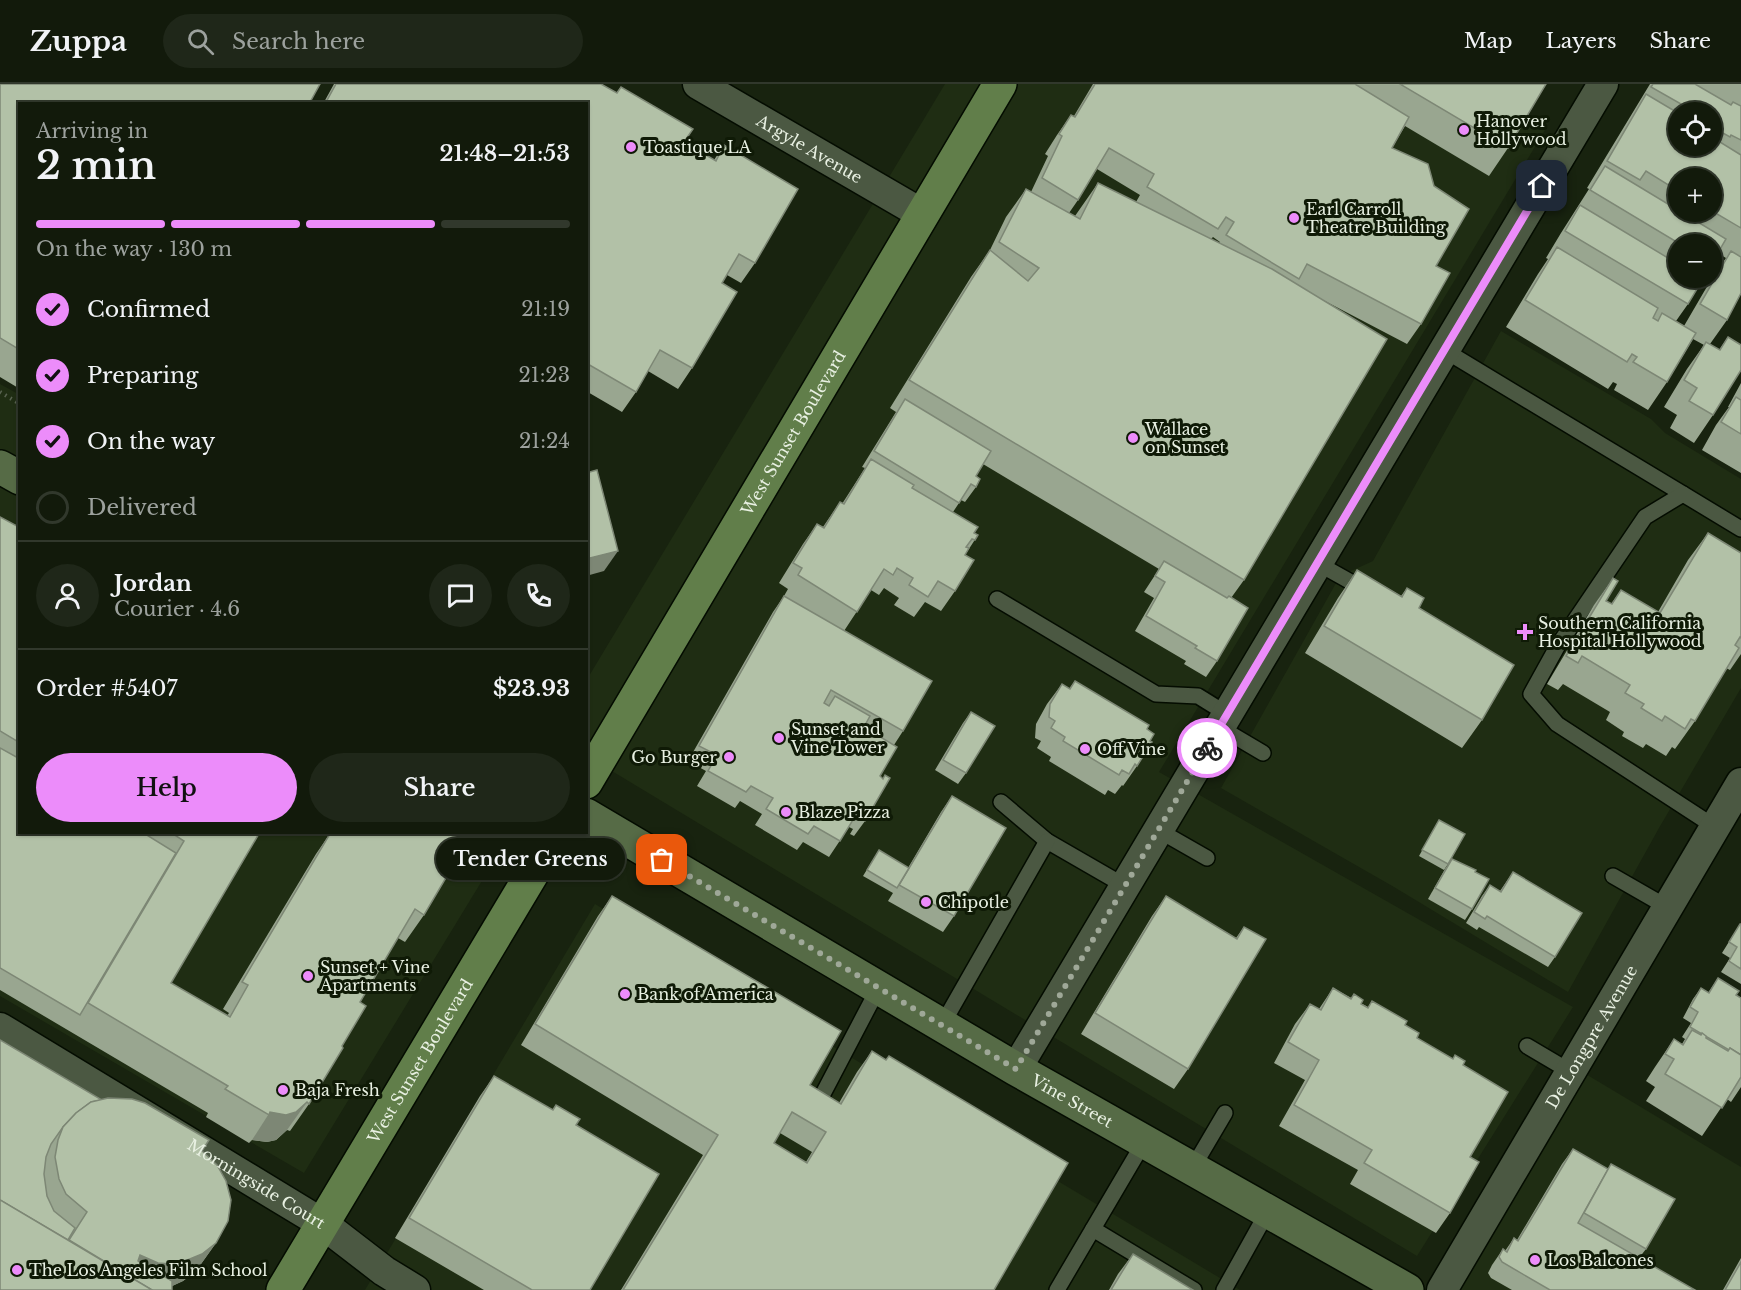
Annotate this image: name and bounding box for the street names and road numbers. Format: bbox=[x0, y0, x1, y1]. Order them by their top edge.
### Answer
street label: Argyle Avenue bbox=[752, 110, 866, 187]
street label: West Sunset Boulevard bbox=[736, 347, 850, 520]
street label: De Longpre Avenue bbox=[1541, 961, 1641, 1112]
street label: West Sunset Boulevard bbox=[363, 975, 477, 1148]
street label: Vine Street bbox=[1027, 1069, 1117, 1132]
street label: Morningside Court bbox=[184, 1134, 329, 1233]

